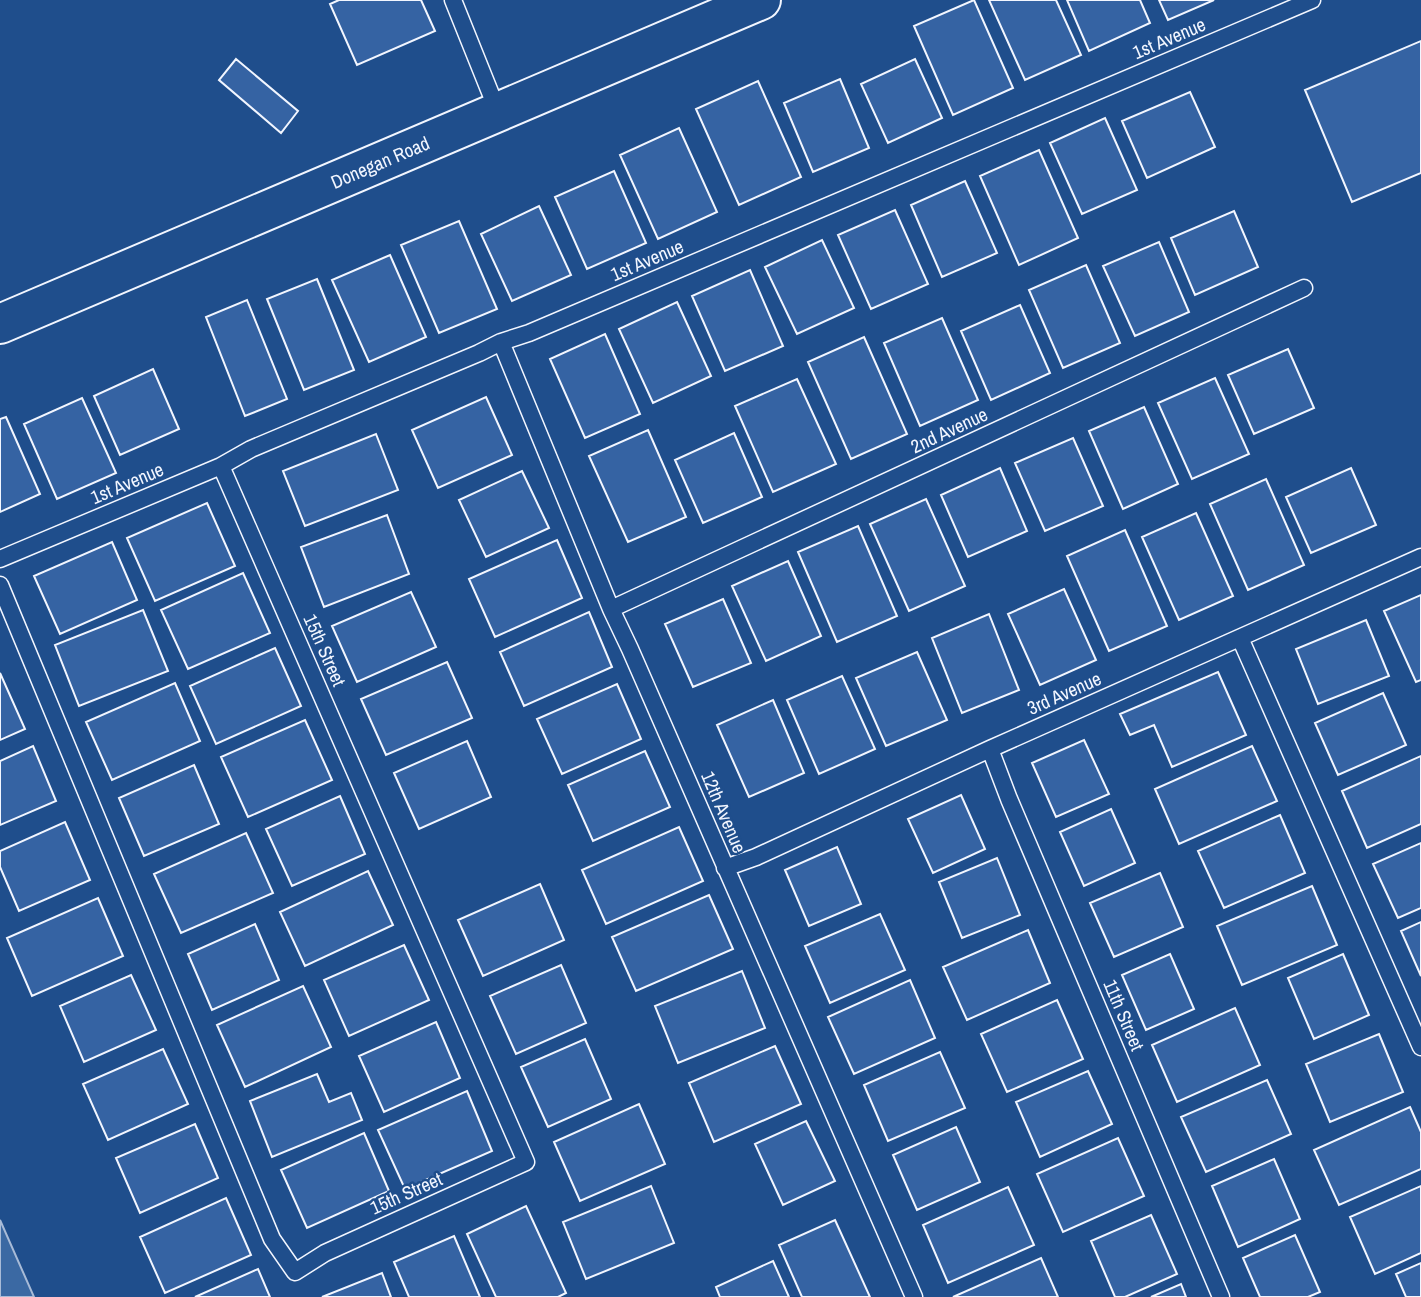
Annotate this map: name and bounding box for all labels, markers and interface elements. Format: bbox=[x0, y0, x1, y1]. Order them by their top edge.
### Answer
street label: 1st Avenue bbox=[1129, 11, 1209, 65]
street label: Donegan Road bbox=[327, 130, 433, 195]
street label: 1st Avenue bbox=[607, 233, 687, 287]
street label: 2nd Avenue bbox=[906, 401, 992, 459]
street label: 1st Avenue bbox=[87, 456, 167, 510]
street label: 15th Street bbox=[298, 610, 353, 691]
street label: 3rd Avenue bbox=[1023, 665, 1105, 721]
street label: 12th Avenue bbox=[695, 767, 753, 857]
street label: 11th Street bbox=[1097, 975, 1151, 1055]
street label: 15th Street bbox=[366, 1165, 447, 1220]

